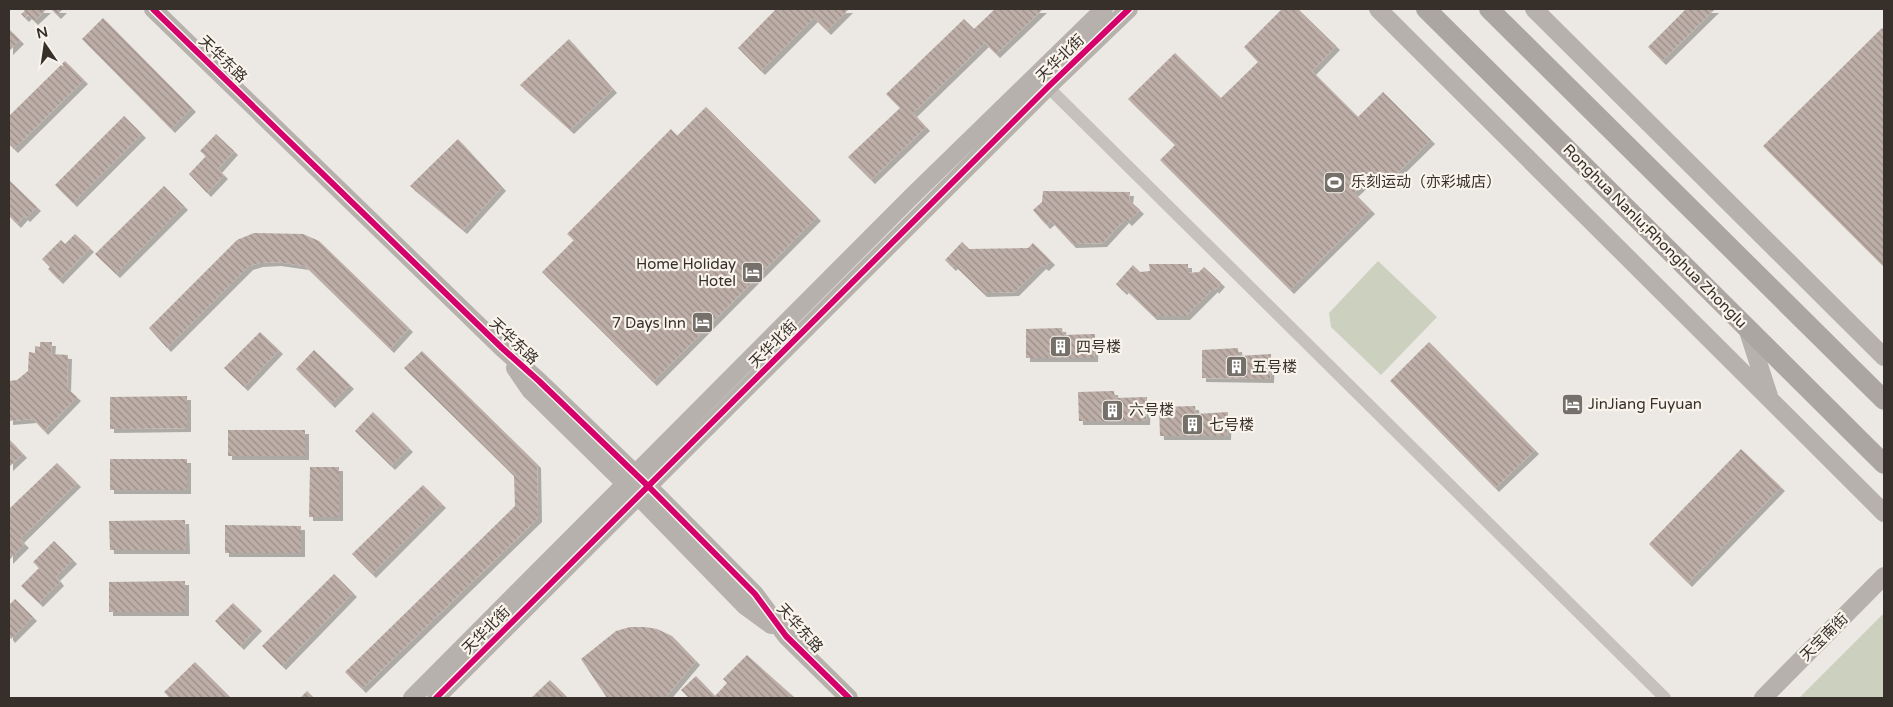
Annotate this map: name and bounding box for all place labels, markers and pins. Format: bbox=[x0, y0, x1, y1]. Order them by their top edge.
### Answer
sports icon: 乐刻运动（亦彩城店） bbox=[1323, 170, 1347, 194]
place label: 乐刻运动（亦彩城店） bbox=[1351, 173, 1501, 191]
place label: Home Holiday Hotel bbox=[636, 255, 736, 290]
hotel icon: Home Holiday Hotel bbox=[740, 261, 764, 285]
hotel icon: 7 Days Inn bbox=[690, 311, 714, 335]
place label: 7 Days Inn bbox=[612, 314, 686, 332]
building icon: 四号楼 bbox=[1048, 335, 1072, 359]
place label: 四号楼 bbox=[1076, 338, 1121, 356]
building icon: 五号楼 bbox=[1224, 355, 1248, 379]
place label: 五号楼 bbox=[1252, 358, 1297, 376]
hotel icon: JinJiang Fuyuan bbox=[1560, 392, 1584, 416]
place label: JinJiang Fuyuan bbox=[1588, 395, 1702, 413]
building icon: 六号楼 bbox=[1101, 398, 1125, 422]
place label: 六号楼 bbox=[1129, 401, 1174, 419]
building icon: 七号楼 bbox=[1181, 413, 1205, 437]
place label: 七号楼 bbox=[1209, 416, 1254, 434]

